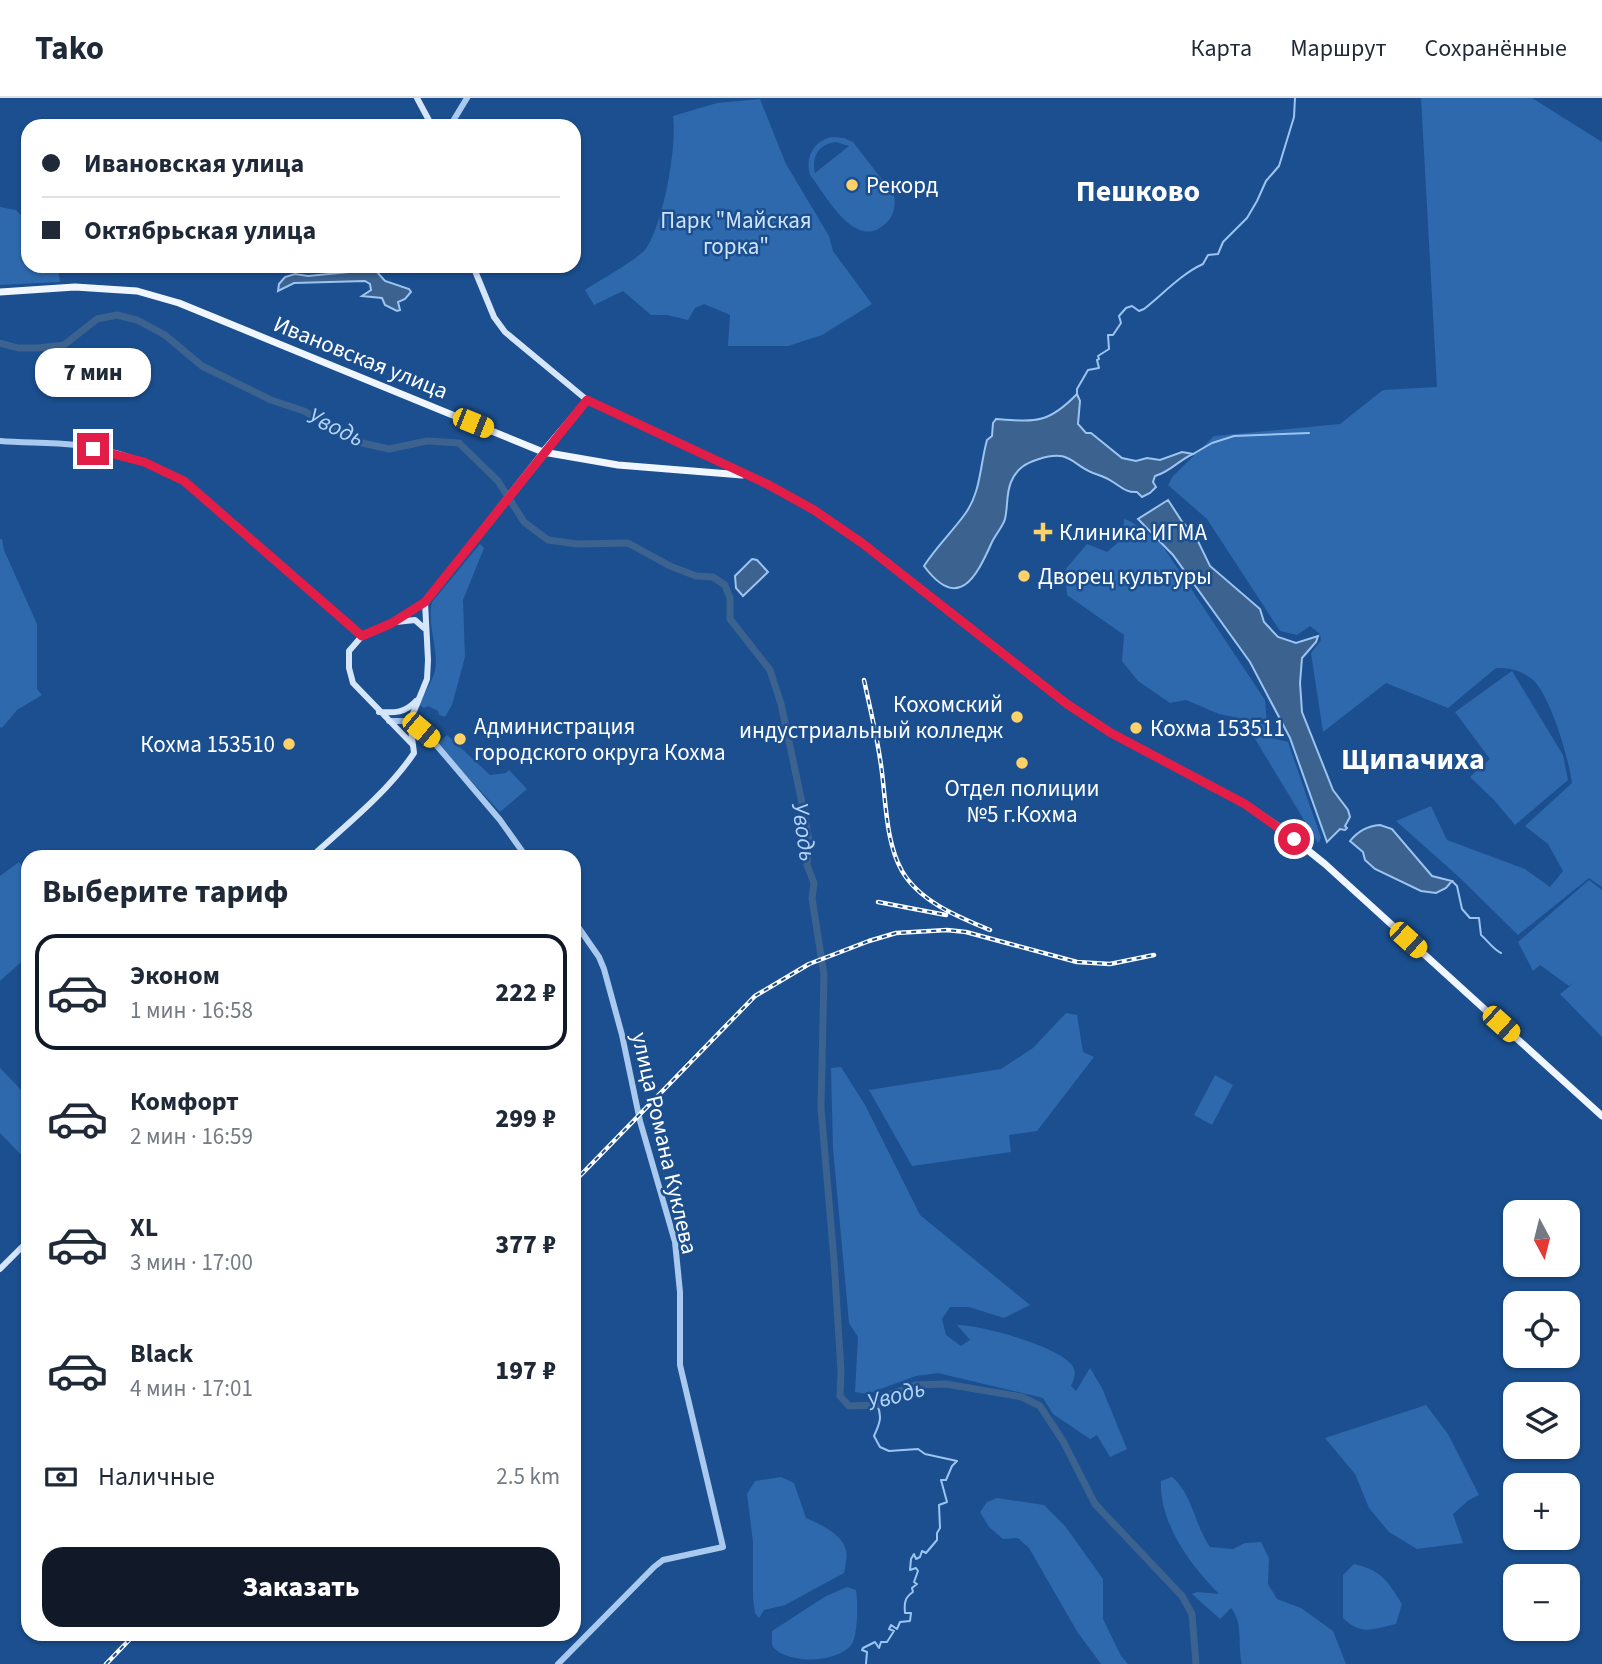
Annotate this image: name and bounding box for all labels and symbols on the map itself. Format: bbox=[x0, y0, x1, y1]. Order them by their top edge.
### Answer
place label: Рекорд bbox=[866, 169, 938, 202]
district label: Пешково bbox=[1076, 170, 1200, 213]
marker: Рекорд bbox=[844, 177, 860, 193]
park label: Парк "Майская горка" bbox=[660, 204, 812, 263]
street label: Ивановская улица bbox=[269, 307, 453, 408]
callout: 7 мин bbox=[35, 348, 151, 396]
water label: Уводь bbox=[302, 399, 370, 456]
car bbox=[450, 405, 497, 441]
route end bbox=[77, 433, 109, 465]
place label: Клиника ИГМА bbox=[1059, 516, 1208, 549]
marker: Клиника ИГМА bbox=[1033, 522, 1053, 542]
place label: Дворец культуры bbox=[1038, 560, 1212, 593]
marker: Дворец культуры bbox=[1016, 568, 1032, 584]
place label: Кохомский индустриальный колледж bbox=[739, 688, 1003, 747]
car bbox=[399, 708, 444, 752]
marker: Кохомский индустриальный колледж bbox=[1009, 709, 1025, 725]
place label: Администрация городского округа Кохма bbox=[474, 710, 726, 769]
place label: Кохма 153511 bbox=[1150, 712, 1285, 745]
marker: Кохма 153511 bbox=[1128, 720, 1144, 736]
place label: Кохма 153510 bbox=[140, 728, 275, 761]
marker: Администрация городского округа Кохма bbox=[452, 731, 468, 747]
marker: Кохма 153510 bbox=[281, 736, 297, 752]
district label: Щипачиха bbox=[1341, 738, 1485, 781]
marker: Отдел полиции №5 г.Кохма bbox=[1014, 755, 1030, 771]
place label: Отдел полиции №5 г.Кохма bbox=[945, 772, 1099, 831]
water label: Уводь bbox=[782, 801, 825, 864]
route start bbox=[1278, 823, 1310, 855]
car bbox=[1386, 918, 1431, 962]
car bbox=[1479, 1002, 1524, 1046]
street label: улица Романа Куклева bbox=[623, 1029, 706, 1257]
north arrow bbox=[1503, 1200, 1580, 1278]
water label: Уводь bbox=[863, 1371, 929, 1420]

